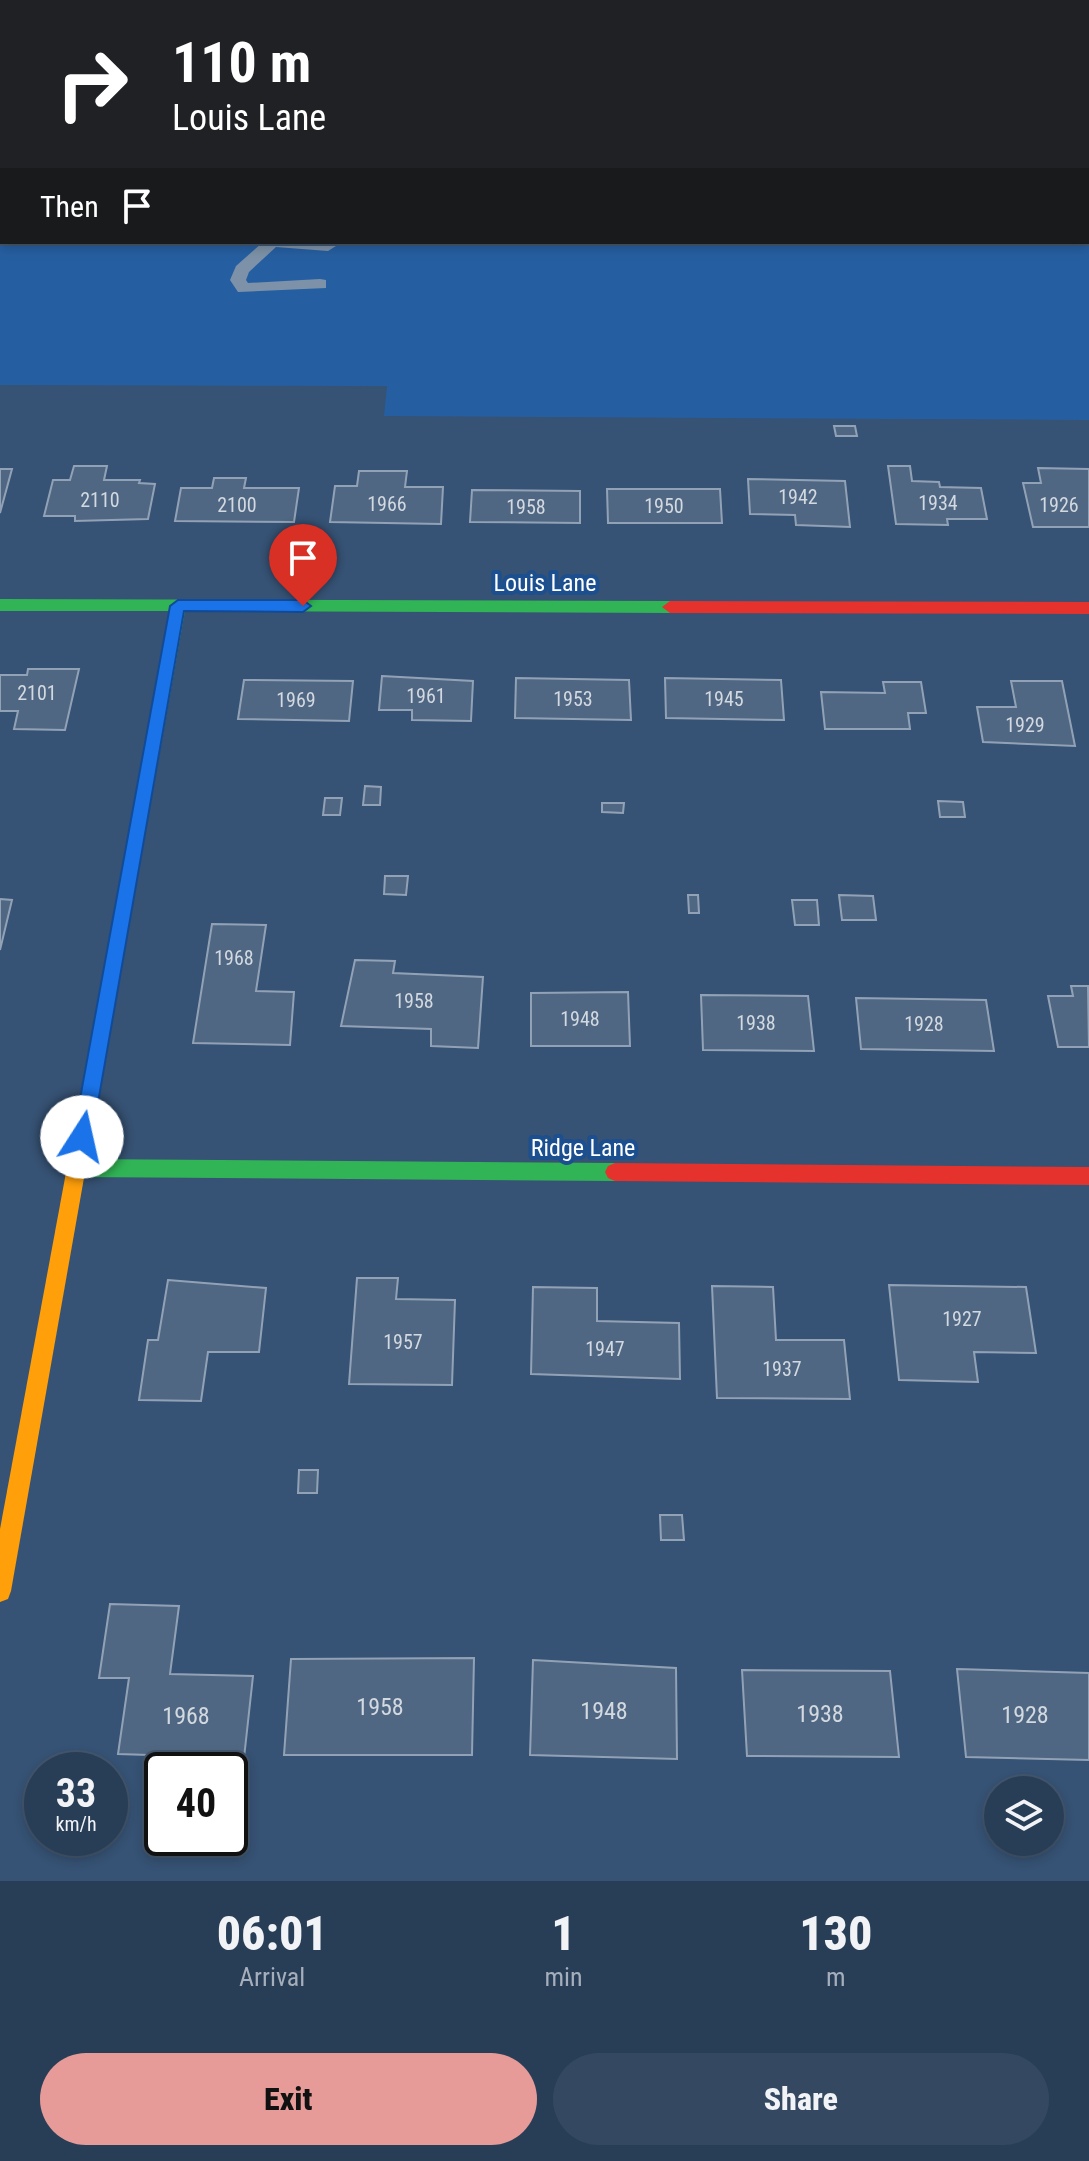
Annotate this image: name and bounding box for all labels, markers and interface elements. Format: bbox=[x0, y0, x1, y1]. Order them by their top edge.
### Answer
text: 110 m bbox=[172, 30, 311, 96]
icon: right bbox=[40, 32, 144, 136]
text: Louis Lane bbox=[172, 97, 326, 139]
icon: arrive bbox=[115, 184, 159, 228]
text: Then bbox=[40, 189, 99, 224]
house number: 1942 bbox=[778, 485, 818, 509]
house number: 2110 bbox=[80, 488, 120, 512]
house number: 1934 bbox=[918, 491, 958, 515]
house number: 1966 bbox=[367, 492, 407, 516]
house number: 2100 bbox=[217, 493, 257, 517]
house number: 1926 bbox=[1039, 493, 1079, 517]
house number: 1950 bbox=[644, 494, 684, 518]
house number: 1958 bbox=[506, 495, 546, 519]
pin bbox=[269, 524, 337, 606]
icon: arrive bbox=[281, 536, 325, 580]
street label: Louis Lane bbox=[494, 569, 596, 597]
house number: 2101 bbox=[17, 681, 57, 705]
house number: 1961 bbox=[406, 684, 446, 708]
house number: 1953 bbox=[553, 687, 593, 711]
house number: 1945 bbox=[704, 687, 744, 711]
house number: 1969 bbox=[276, 688, 316, 712]
house number: 1929 bbox=[1005, 713, 1045, 737]
house number: 1968 bbox=[214, 946, 254, 970]
house number: 1958 bbox=[394, 989, 434, 1013]
house number: 1948 bbox=[560, 1007, 600, 1031]
house number: 1938 bbox=[736, 1011, 776, 1035]
house number: 1928 bbox=[904, 1012, 944, 1036]
position arrow bbox=[40, 1095, 124, 1179]
street label: Ridge Lane bbox=[531, 1134, 635, 1162]
house number: 1927 bbox=[942, 1307, 982, 1331]
house number: 1957 bbox=[383, 1330, 423, 1354]
house number: 1947 bbox=[585, 1337, 625, 1361]
house number: 1937 bbox=[762, 1357, 802, 1381]
house number: 1958 bbox=[356, 1693, 404, 1721]
house number: 1948 bbox=[580, 1697, 628, 1725]
house number: 1938 bbox=[796, 1700, 844, 1728]
house number: 1928 bbox=[1001, 1701, 1049, 1729]
house number: 1968 bbox=[162, 1702, 210, 1730]
speed limit sign: 40 bbox=[144, 1752, 248, 1856]
text: 33 bbox=[56, 1770, 96, 1817]
map controls bbox=[984, 1776, 1064, 1856]
button: layers bbox=[984, 1776, 1064, 1856]
text: km/h bbox=[55, 1812, 97, 1836]
text: 06:01 bbox=[217, 1905, 328, 1962]
text: 1 bbox=[551, 1905, 576, 1962]
text: 130 bbox=[799, 1905, 872, 1962]
text: Arrival bbox=[239, 1962, 305, 1992]
text: min bbox=[544, 1962, 583, 1992]
text: m bbox=[826, 1962, 846, 1992]
button: Exit bbox=[40, 2053, 537, 2145]
button: Share bbox=[553, 2053, 1049, 2145]

